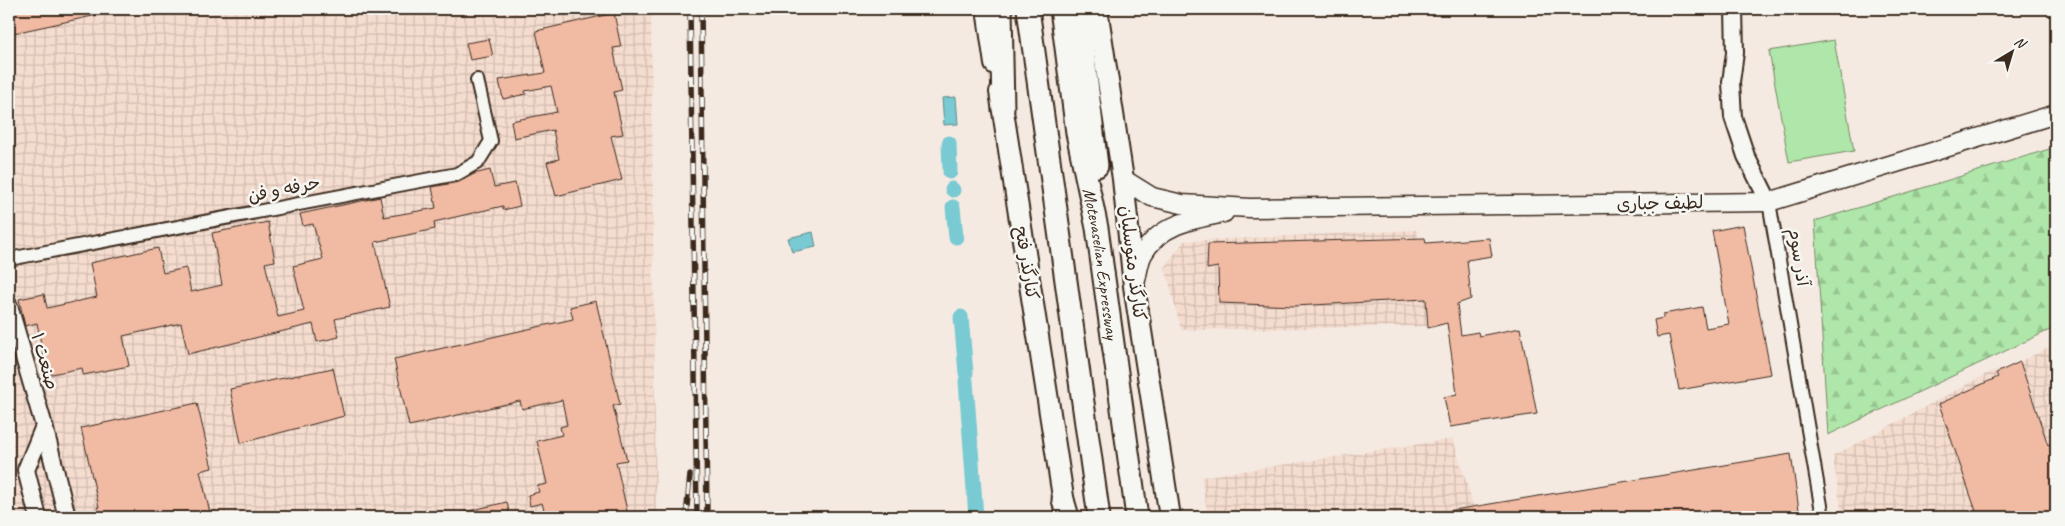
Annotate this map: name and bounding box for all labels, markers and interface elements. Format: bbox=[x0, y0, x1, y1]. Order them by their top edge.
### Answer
north arrow bbox=[1988, 28, 2038, 78]
text: N bbox=[2011, 33, 2030, 53]
street label: حرفه و فن bbox=[246, 171, 322, 207]
street label: Motevaselian Expressway bbox=[1078, 186, 1124, 343]
street label: لطیف جباری bbox=[1616, 191, 1704, 215]
street label: کنارگذر متوسلیان bbox=[1115, 204, 1151, 322]
street label: کنارگذر فتح bbox=[1009, 225, 1044, 302]
street label: آذر سوم bbox=[1781, 226, 1815, 290]
street label: صنعت ۱ bbox=[26, 330, 64, 392]

